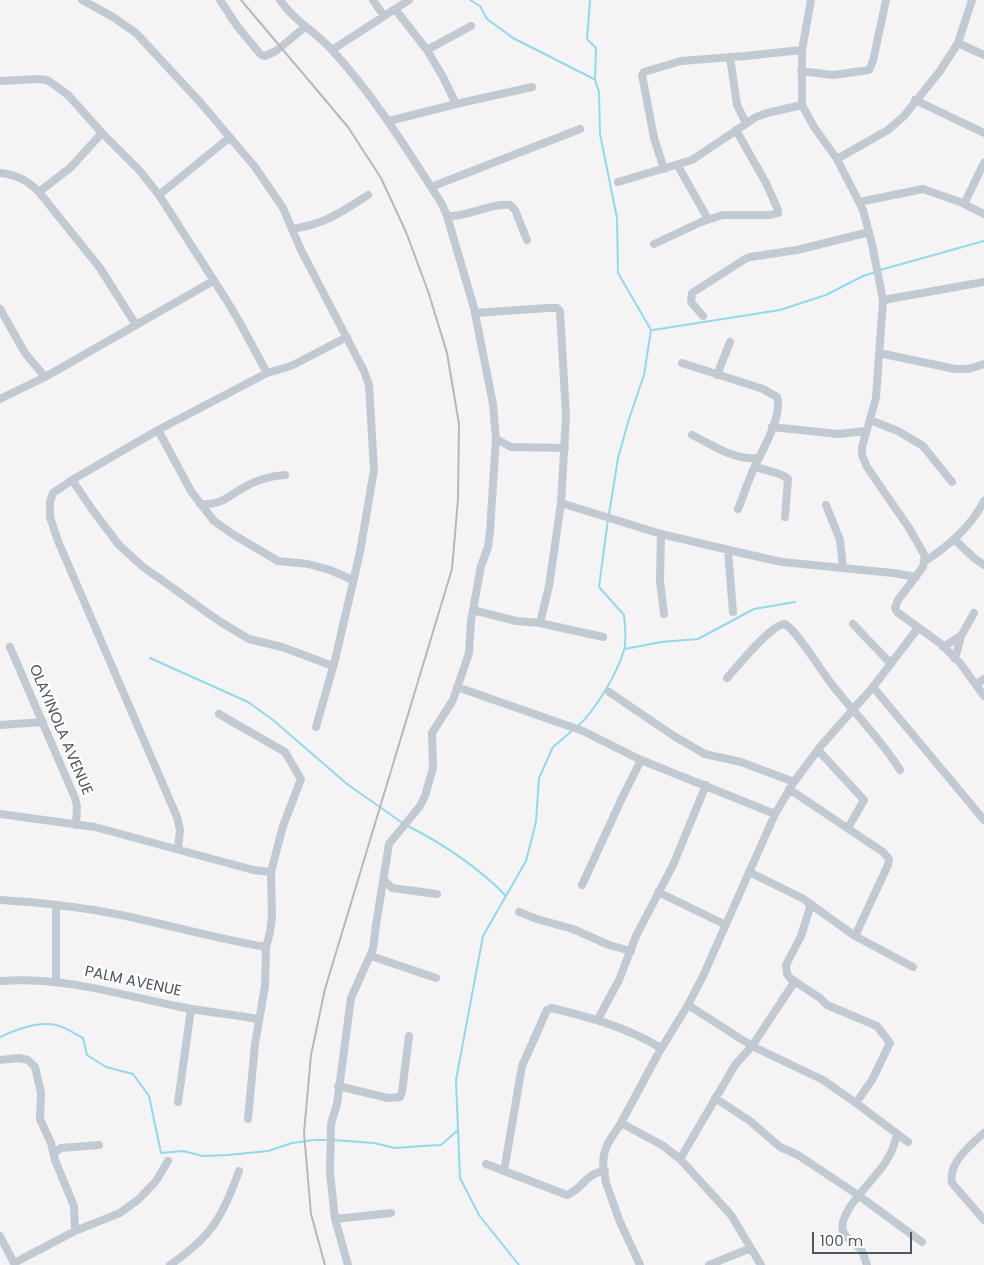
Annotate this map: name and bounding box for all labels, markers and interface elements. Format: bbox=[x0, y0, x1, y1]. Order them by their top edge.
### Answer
street label: OLAYINOLA AVENUE bbox=[24, 662, 96, 798]
street label: PALM AVENUE bbox=[83, 963, 183, 1001]
scale bar bbox=[814, 1222, 914, 1254]
text: 100 m bbox=[820, 1230, 863, 1251]

